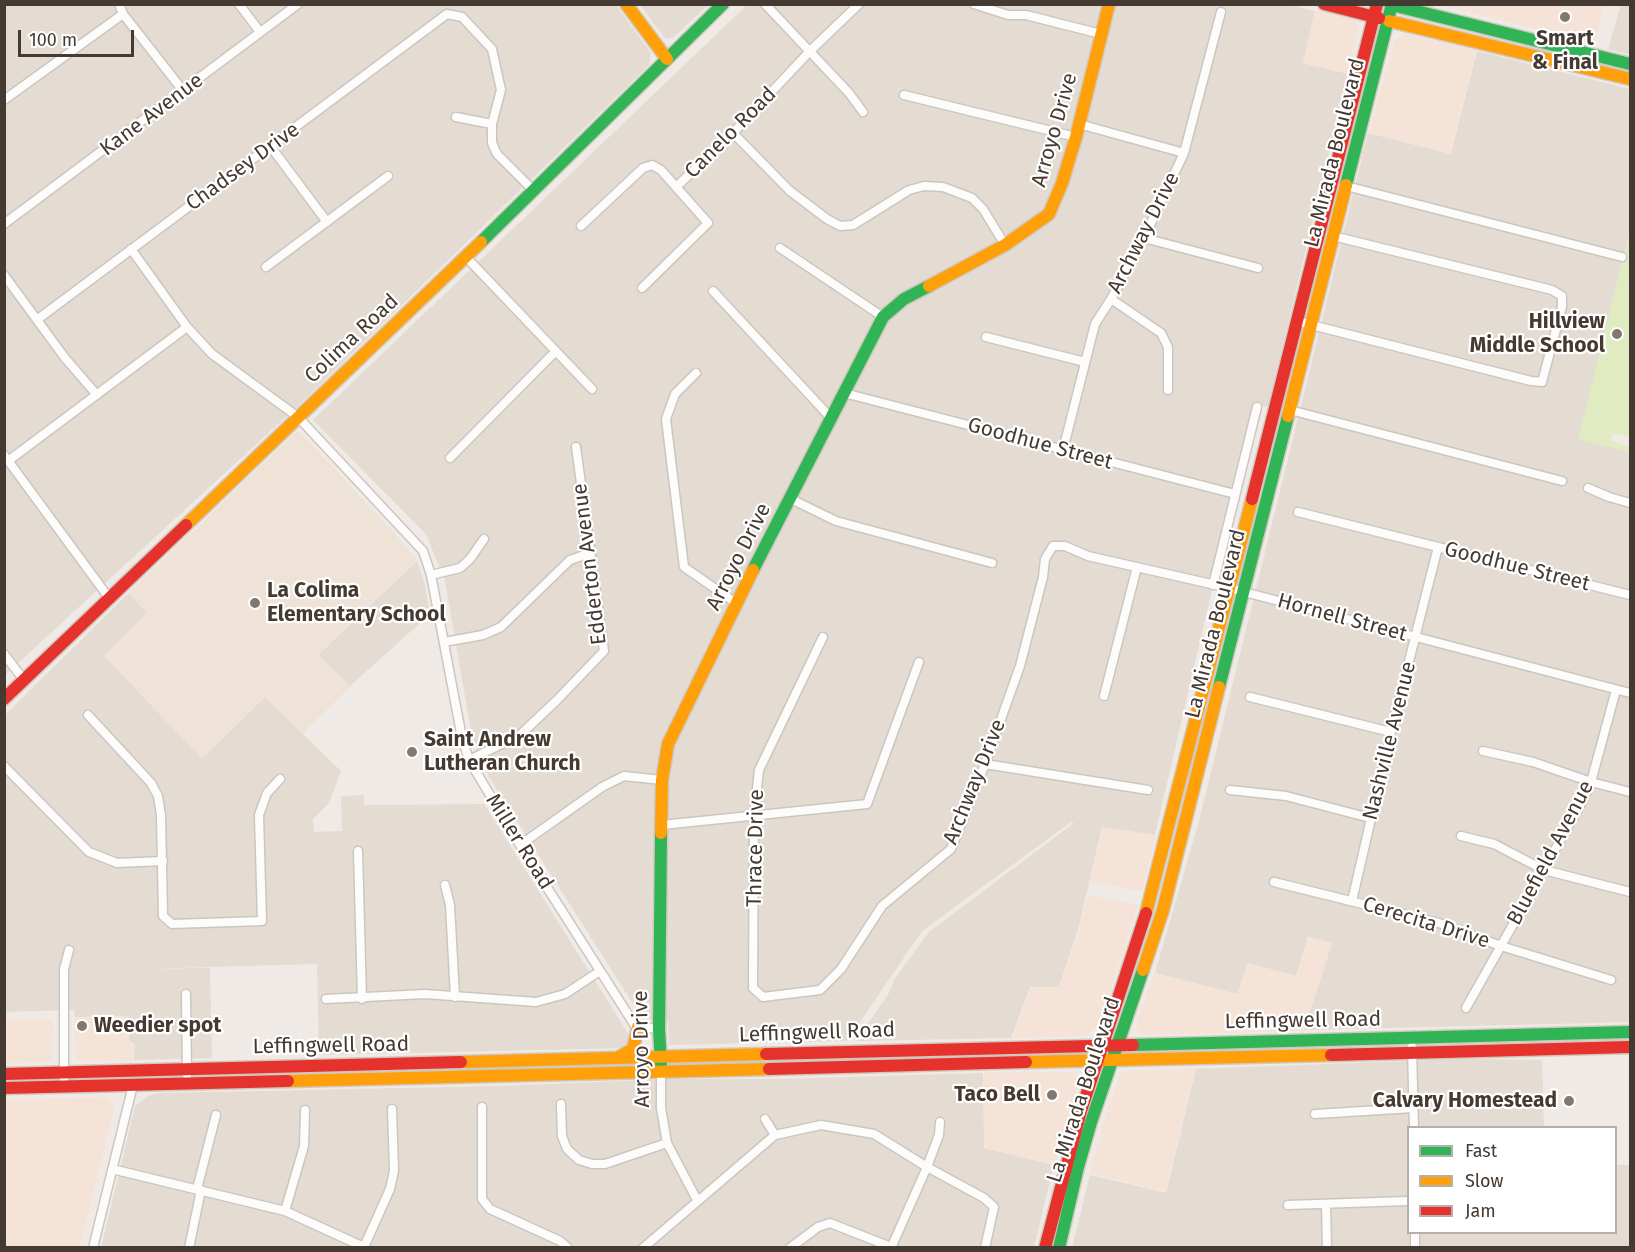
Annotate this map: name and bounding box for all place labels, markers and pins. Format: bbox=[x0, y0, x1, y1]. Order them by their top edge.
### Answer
marker: Smart & Final bbox=[1558, 10, 1572, 24]
place label: Smart & Final bbox=[1532, 26, 1598, 76]
place label: Hillview Middle School bbox=[1470, 309, 1605, 359]
marker: Hillview Middle School bbox=[1610, 327, 1624, 341]
place label: La Colima Elementary School bbox=[267, 578, 446, 628]
marker: La Colima Elementary School bbox=[248, 596, 262, 610]
place label: Saint Andrew Lutheran Church bbox=[424, 727, 581, 777]
marker: Saint Andrew Lutheran Church bbox=[405, 745, 419, 759]
place label: Weedier spot bbox=[94, 1013, 221, 1039]
marker: Weedier spot bbox=[75, 1019, 89, 1033]
place label: Taco Bell bbox=[954, 1082, 1040, 1108]
marker: Taco Bell bbox=[1045, 1088, 1059, 1102]
place label: Calvary Homestead bbox=[1373, 1088, 1557, 1114]
marker: Calvary Homestead bbox=[1562, 1094, 1576, 1108]

